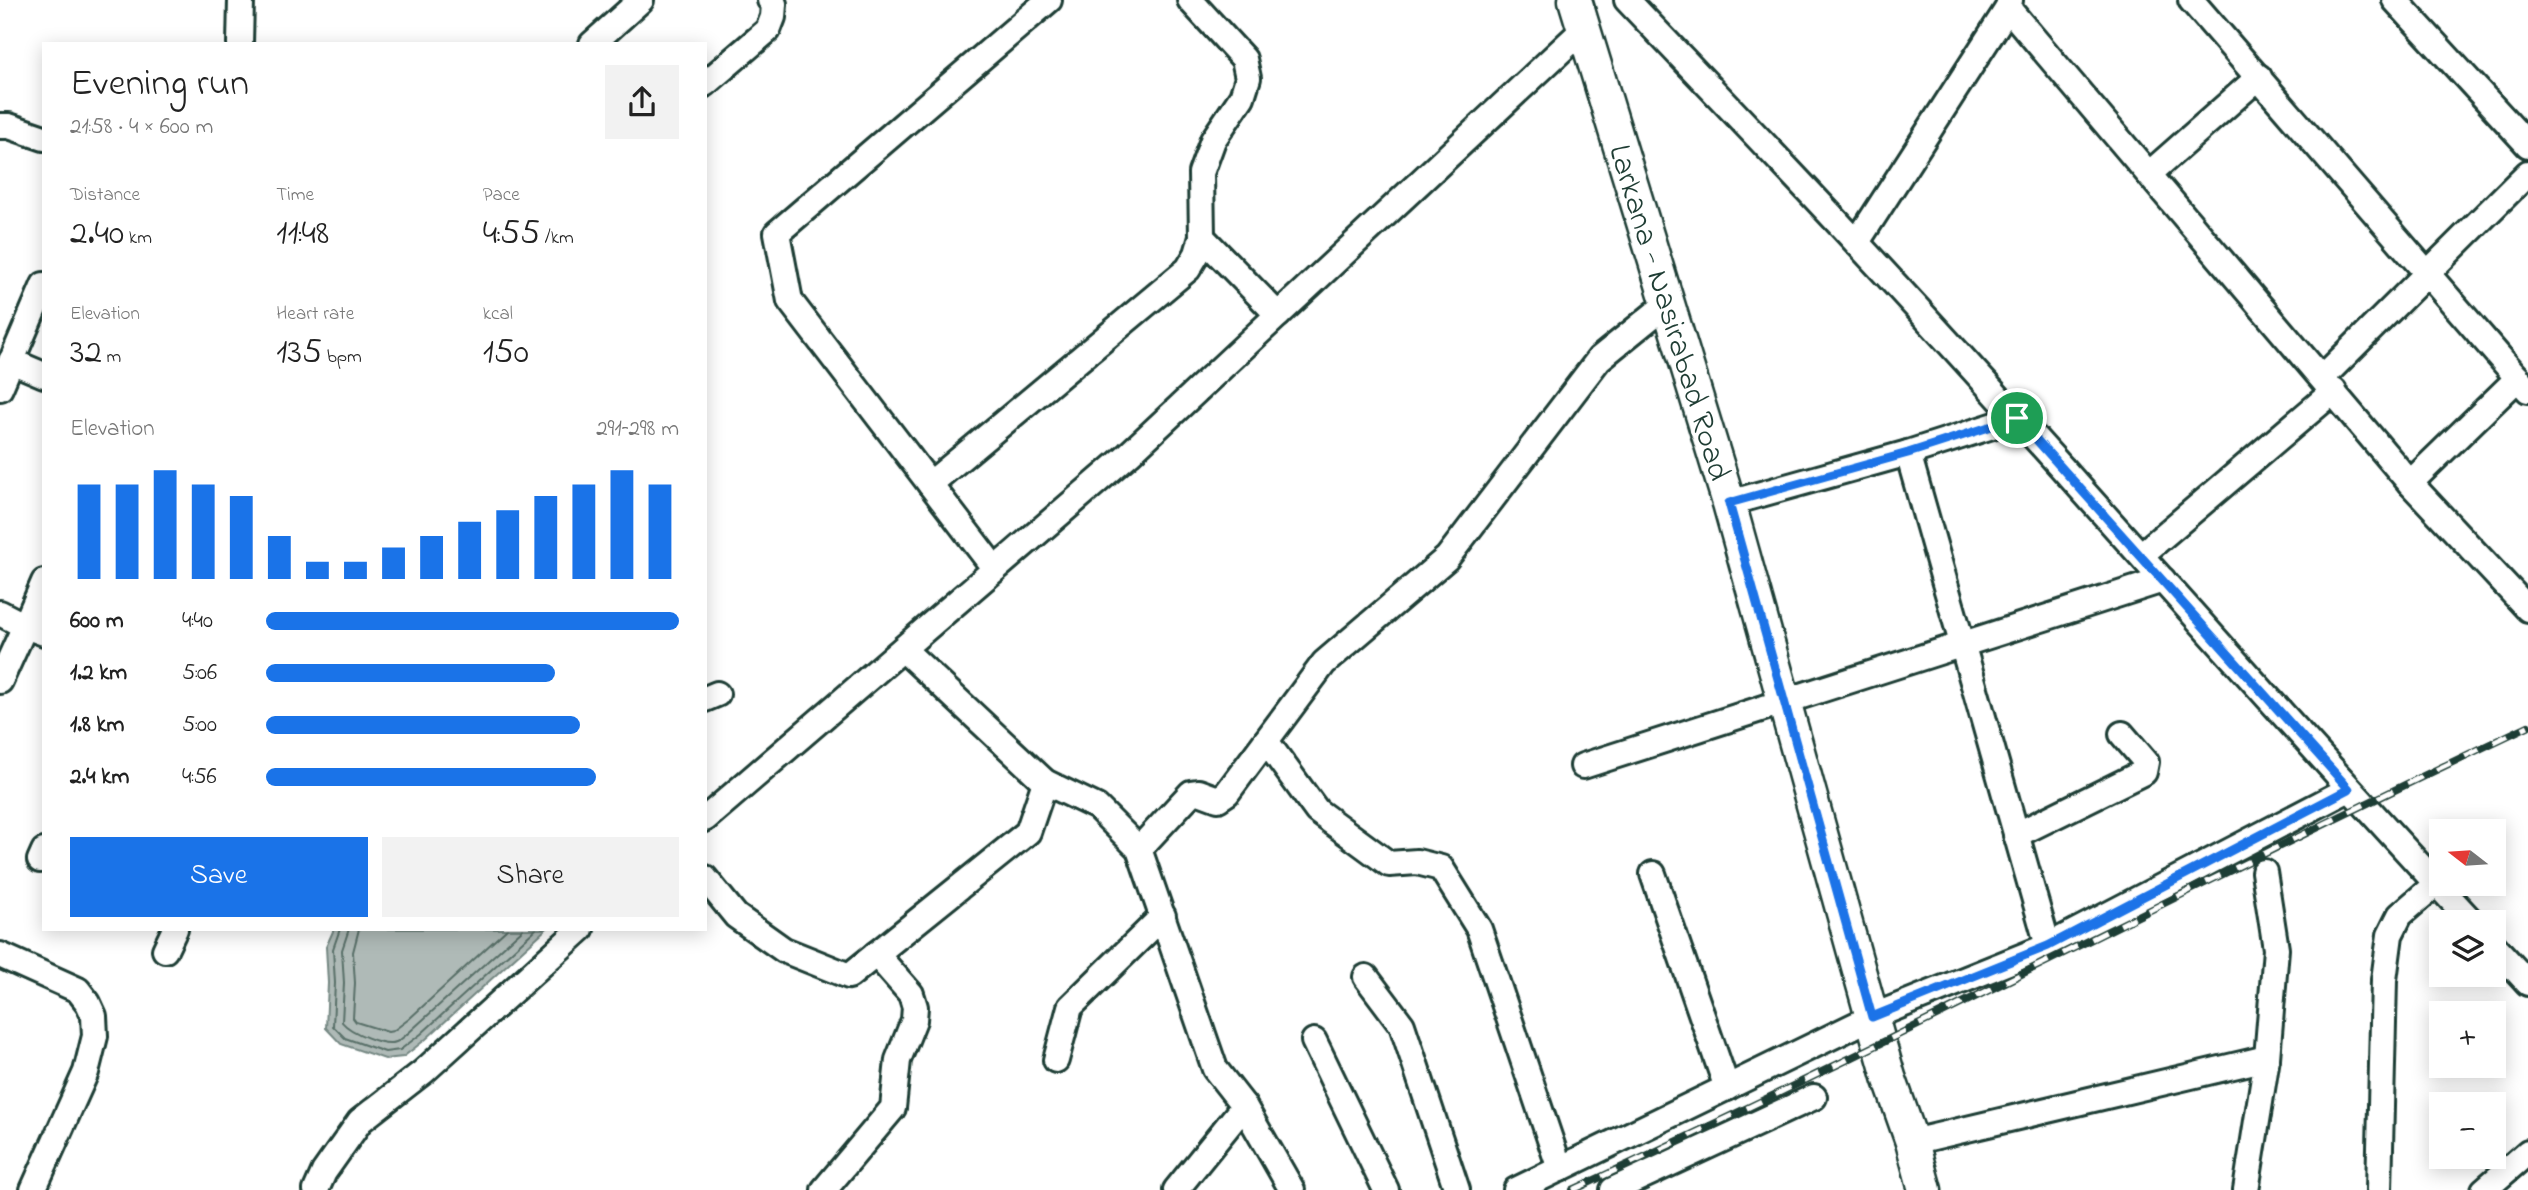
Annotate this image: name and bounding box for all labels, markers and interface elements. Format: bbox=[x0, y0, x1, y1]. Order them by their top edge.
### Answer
text: Evening run bbox=[70, 57, 249, 113]
button: share bbox=[605, 65, 679, 139]
text: 21:58 · 4 × 600 m bbox=[70, 111, 213, 144]
street label: Larkana - Nasirabad Road bbox=[1594, 139, 1741, 487]
text: Distance bbox=[70, 182, 140, 209]
text: Time bbox=[276, 182, 314, 209]
text: Pace bbox=[483, 182, 520, 209]
text: 2.40 bbox=[70, 209, 124, 260]
text: 11:48 bbox=[276, 209, 329, 260]
text: 4:55 bbox=[483, 209, 540, 260]
text: km bbox=[124, 225, 152, 252]
text: /km bbox=[540, 225, 574, 252]
text: Elevation bbox=[70, 301, 140, 328]
text: Heart rate bbox=[276, 301, 354, 328]
text: kcal bbox=[483, 301, 513, 328]
text: 32 bbox=[70, 328, 102, 379]
text: 135 bbox=[276, 328, 322, 379]
text: 150 bbox=[483, 328, 529, 379]
text: m bbox=[102, 344, 121, 371]
text: bpm bbox=[322, 344, 362, 371]
pin bbox=[1987, 388, 2047, 448]
icon: arrive bbox=[1998, 399, 2036, 437]
text: Elevation bbox=[70, 413, 155, 446]
text: 291–298 m bbox=[596, 413, 679, 446]
text: 600 m bbox=[70, 605, 124, 638]
text: 4:40 bbox=[182, 605, 213, 638]
text: 1.2 km bbox=[70, 657, 127, 690]
text: 5:06 bbox=[182, 657, 217, 690]
text: 1.8 km bbox=[70, 709, 124, 742]
text: 5:00 bbox=[182, 709, 217, 742]
text: 2.4 km bbox=[70, 761, 129, 794]
text: 4:56 bbox=[182, 761, 217, 794]
north arrow bbox=[2429, 819, 2506, 896]
map controls bbox=[2429, 819, 2506, 1169]
button: Save bbox=[70, 837, 368, 917]
button: Share bbox=[382, 837, 679, 917]
button: layers bbox=[2429, 910, 2506, 987]
button: + bbox=[2429, 1001, 2506, 1078]
button: − bbox=[2429, 1092, 2506, 1169]

